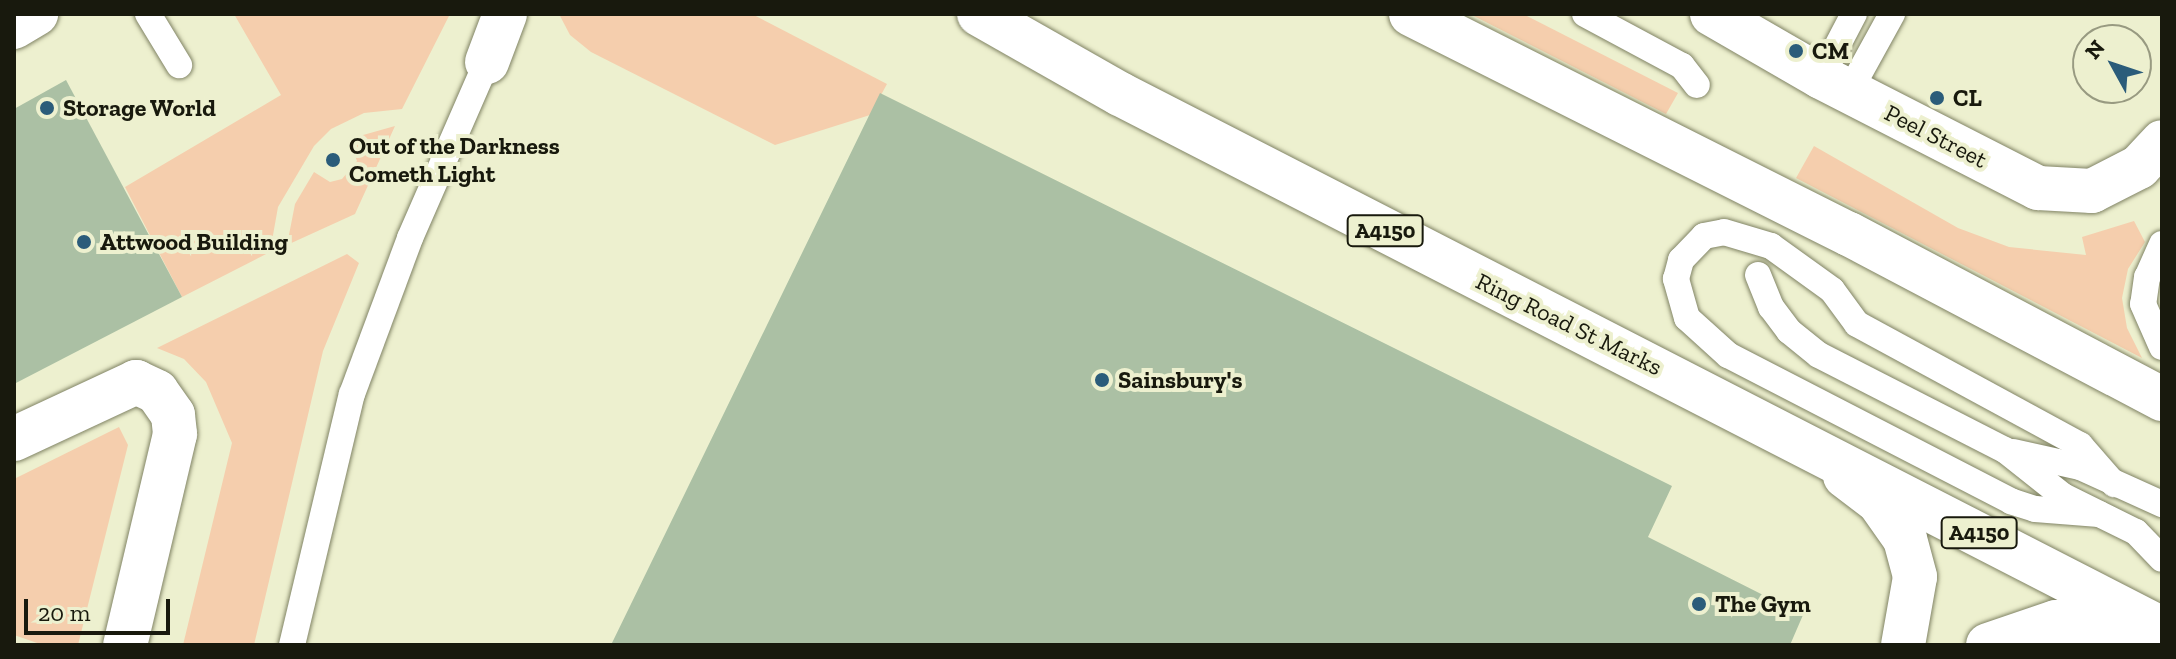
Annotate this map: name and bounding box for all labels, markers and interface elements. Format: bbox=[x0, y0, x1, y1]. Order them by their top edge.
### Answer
north arrow bbox=[2072, 24, 2152, 104]
text: N bbox=[2079, 34, 2110, 65]
place label: CM bbox=[1812, 37, 1849, 65]
marker: CM bbox=[1787, 42, 1805, 60]
place label: CL bbox=[1953, 84, 1982, 112]
marker: CL bbox=[1928, 89, 1946, 107]
place label: Storage World bbox=[63, 94, 217, 122]
street label: Peel Street bbox=[1880, 98, 1992, 174]
marker: Storage World bbox=[38, 99, 56, 117]
place label: Out of the Darkness Cometh Light bbox=[349, 132, 559, 188]
marker: Out of the Darkness Cometh Light bbox=[324, 151, 342, 169]
road number: A4150 bbox=[1345, 213, 1425, 249]
place label: Attwood Building bbox=[100, 228, 288, 256]
marker: Attwood Building bbox=[75, 233, 93, 251]
street label: Ring Road St Marks bbox=[1471, 266, 1667, 382]
place label: Sainsbury's bbox=[1118, 366, 1243, 394]
marker: Sainsbury's bbox=[1093, 371, 1111, 389]
road number: A4150 bbox=[1939, 515, 2019, 551]
scale bar bbox=[28, 583, 174, 633]
place label: The Gym bbox=[1715, 590, 1811, 618]
marker: The Gym bbox=[1690, 595, 1708, 613]
text: 20 m bbox=[38, 598, 90, 627]

